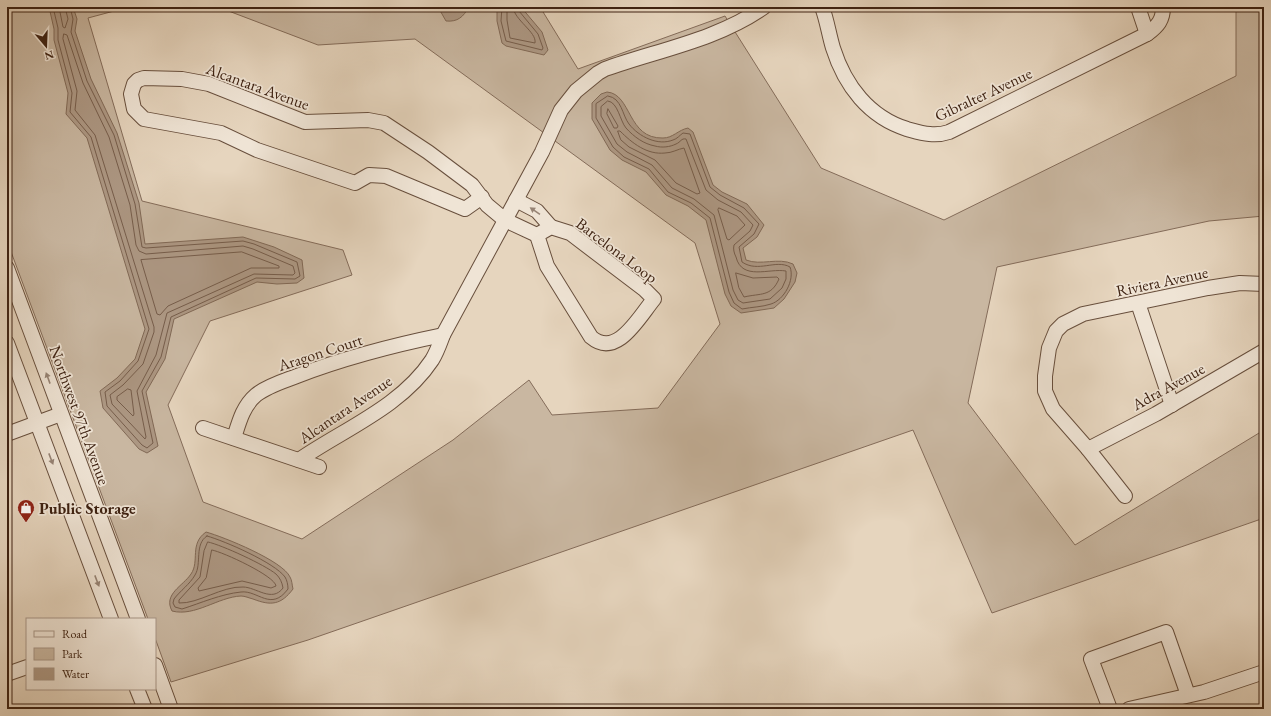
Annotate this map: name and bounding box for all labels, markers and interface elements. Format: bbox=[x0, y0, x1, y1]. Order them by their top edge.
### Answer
north arrow bbox=[26, 26, 66, 66]
text: N bbox=[43, 47, 56, 64]
street label: Alcantara Avenue bbox=[202, 58, 312, 115]
street label: Gibralter Avenue bbox=[931, 63, 1035, 126]
one-way arrow bbox=[530, 207, 541, 215]
street label: Barcelona Loop bbox=[572, 213, 662, 288]
street label: Riviera Avenue bbox=[1114, 262, 1210, 301]
street label: Aragon Court bbox=[274, 329, 365, 376]
street label: Northwest 97th Avenue bbox=[45, 343, 114, 488]
street label: Adra Avenue bbox=[1127, 358, 1208, 416]
street label: Alcantara Avenue bbox=[294, 370, 396, 449]
one-way arrow bbox=[44, 371, 50, 383]
one-way arrow bbox=[48, 454, 54, 466]
shop icon: Public Storage bbox=[16, 498, 36, 523]
place label: Public Storage bbox=[39, 498, 136, 519]
one-way arrow bbox=[95, 575, 101, 587]
legend bbox=[26, 618, 156, 690]
text: Road bbox=[62, 626, 88, 642]
text: Park bbox=[62, 646, 83, 662]
text: Water bbox=[62, 666, 89, 682]

